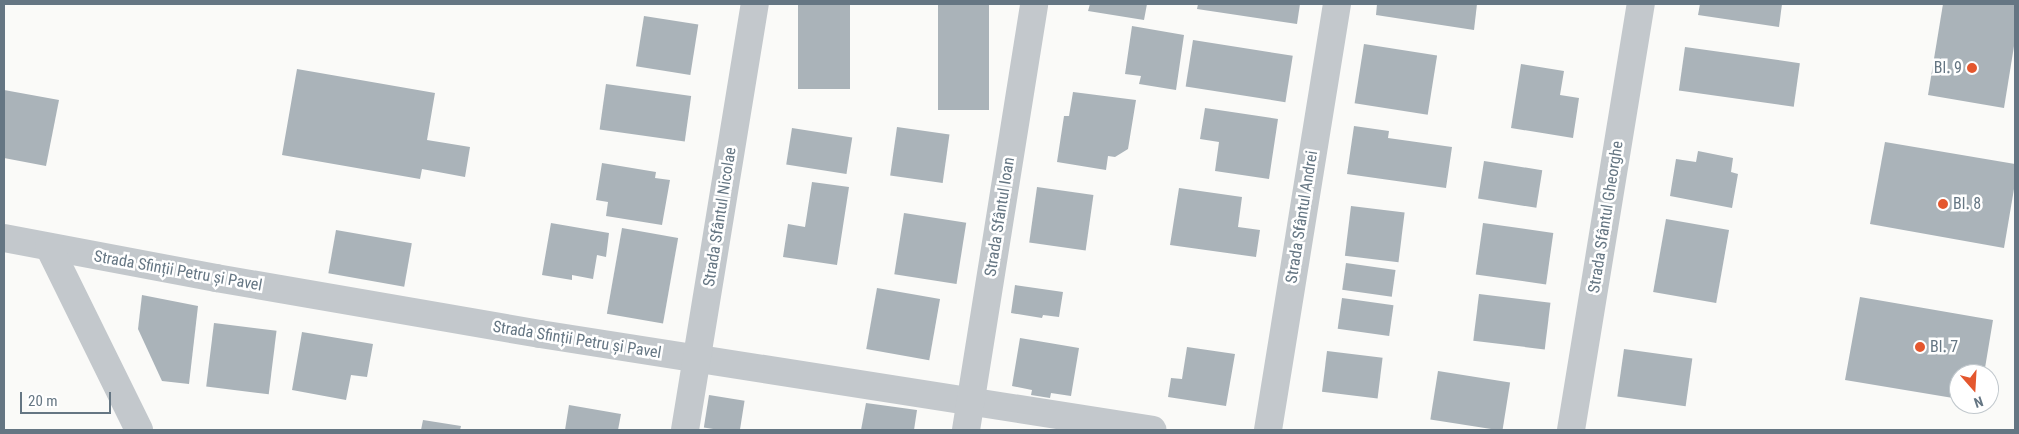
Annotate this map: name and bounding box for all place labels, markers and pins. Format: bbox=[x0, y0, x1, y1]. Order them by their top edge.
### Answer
place label: Bl. 9 bbox=[1934, 58, 1962, 78]
marker: Bl. 9 bbox=[1966, 62, 1978, 74]
place label: Bl. 8 bbox=[1953, 194, 1981, 214]
marker: Bl. 8 bbox=[1937, 198, 1949, 210]
place label: Bl. 7 bbox=[1930, 337, 1958, 357]
marker: Bl. 7 bbox=[1914, 341, 1926, 353]

